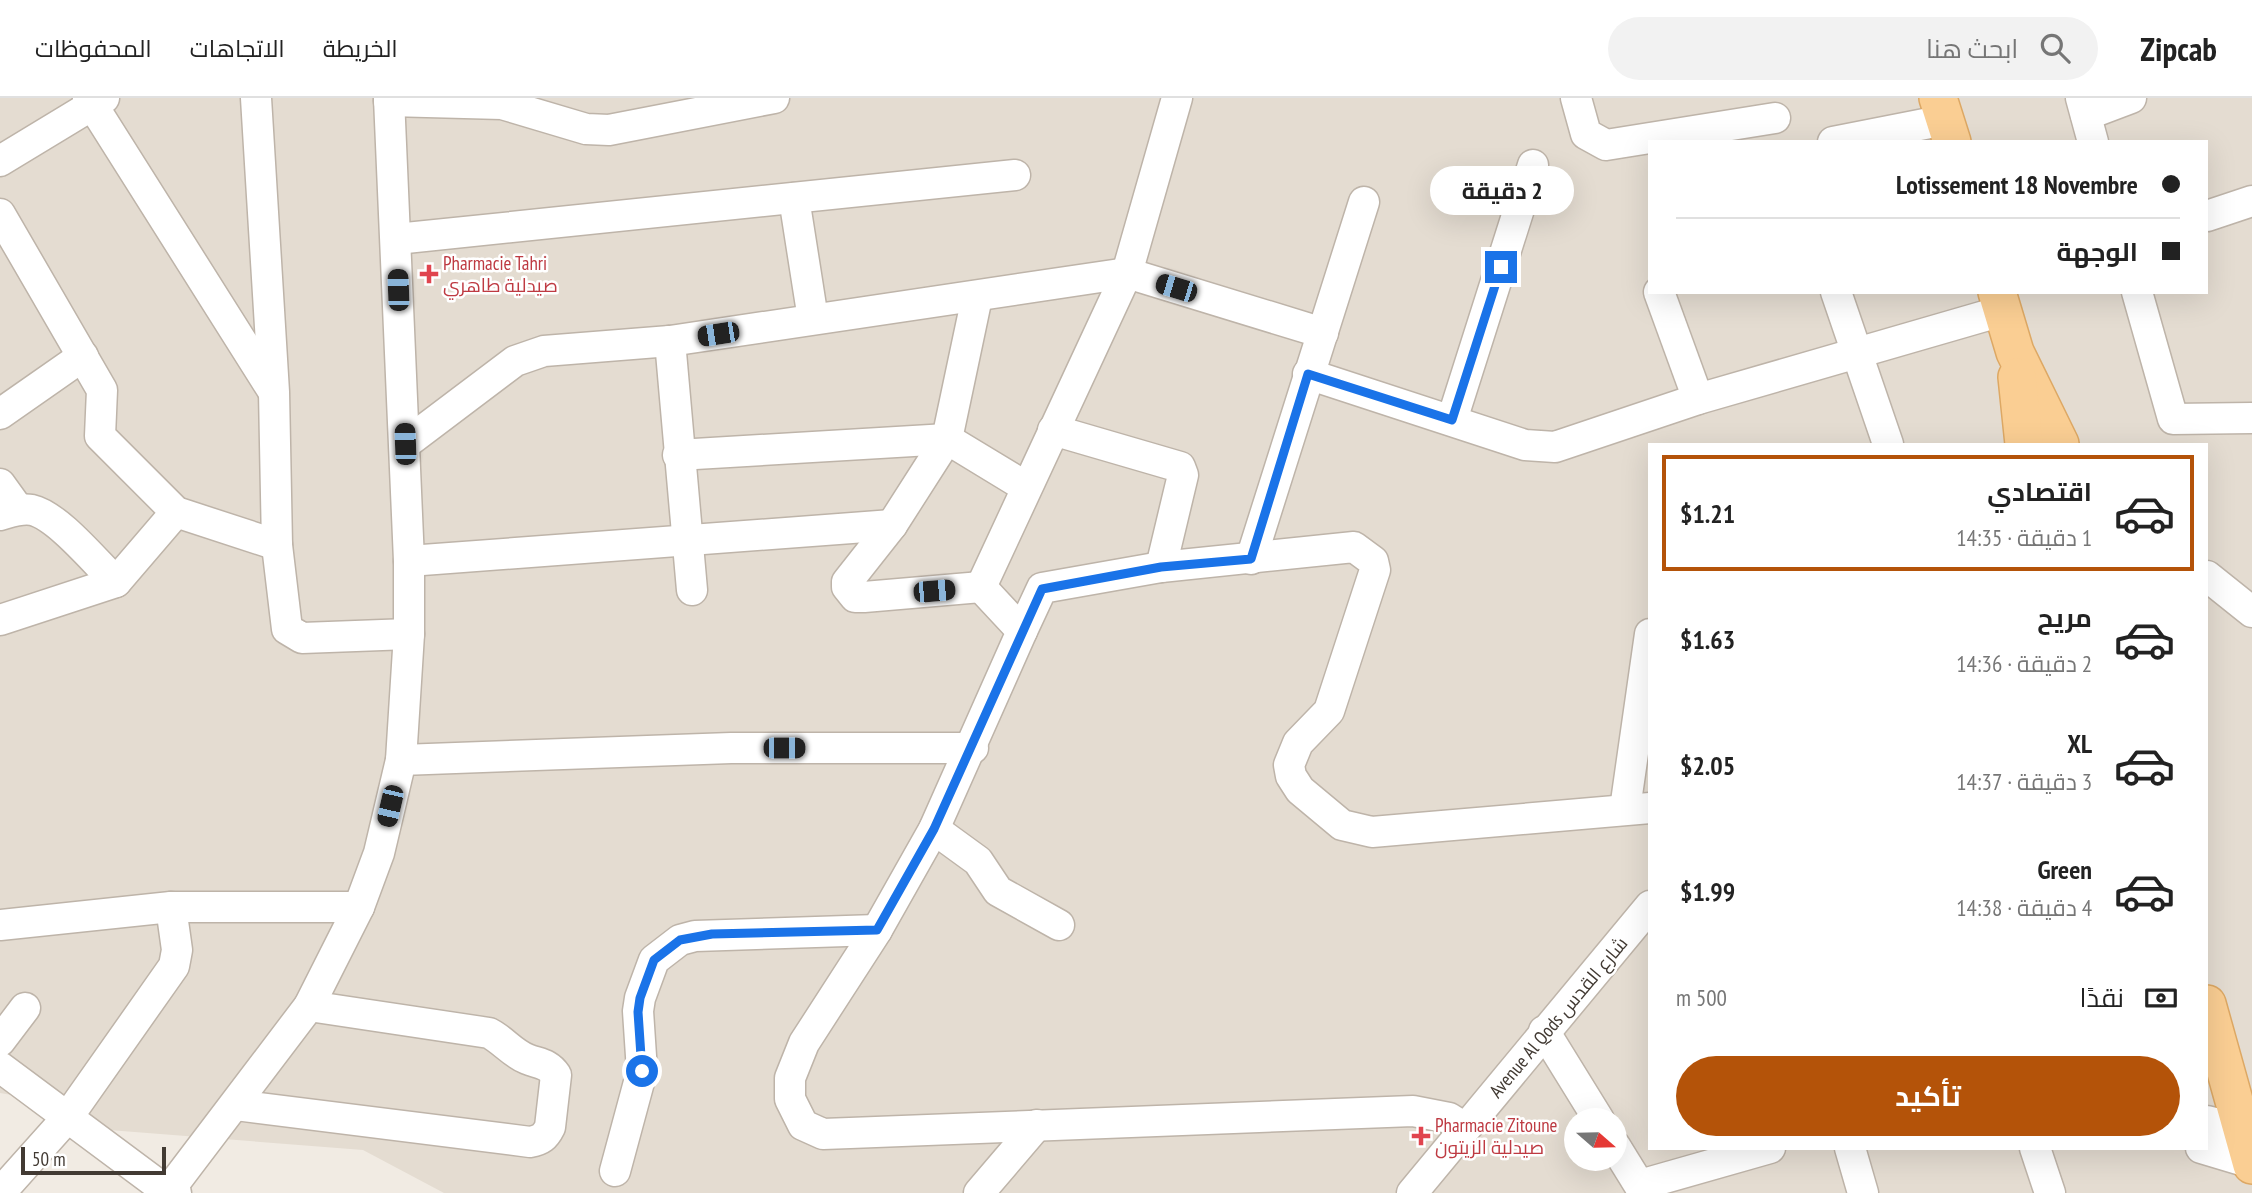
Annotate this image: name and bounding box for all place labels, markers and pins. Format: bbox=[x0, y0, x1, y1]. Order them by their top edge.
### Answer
place label: Pharmacie Tahri صيدلية طاهري bbox=[443, 251, 558, 300]
marker: Pharmacie Tahri صيدلية طاهري bbox=[421, 266, 437, 282]
place label: Pharmacie Zitoune صيدلية الزيتون bbox=[1435, 1113, 1557, 1159]
marker: Pharmacie Zitoune صيدلية الزيتون bbox=[1413, 1128, 1429, 1144]

